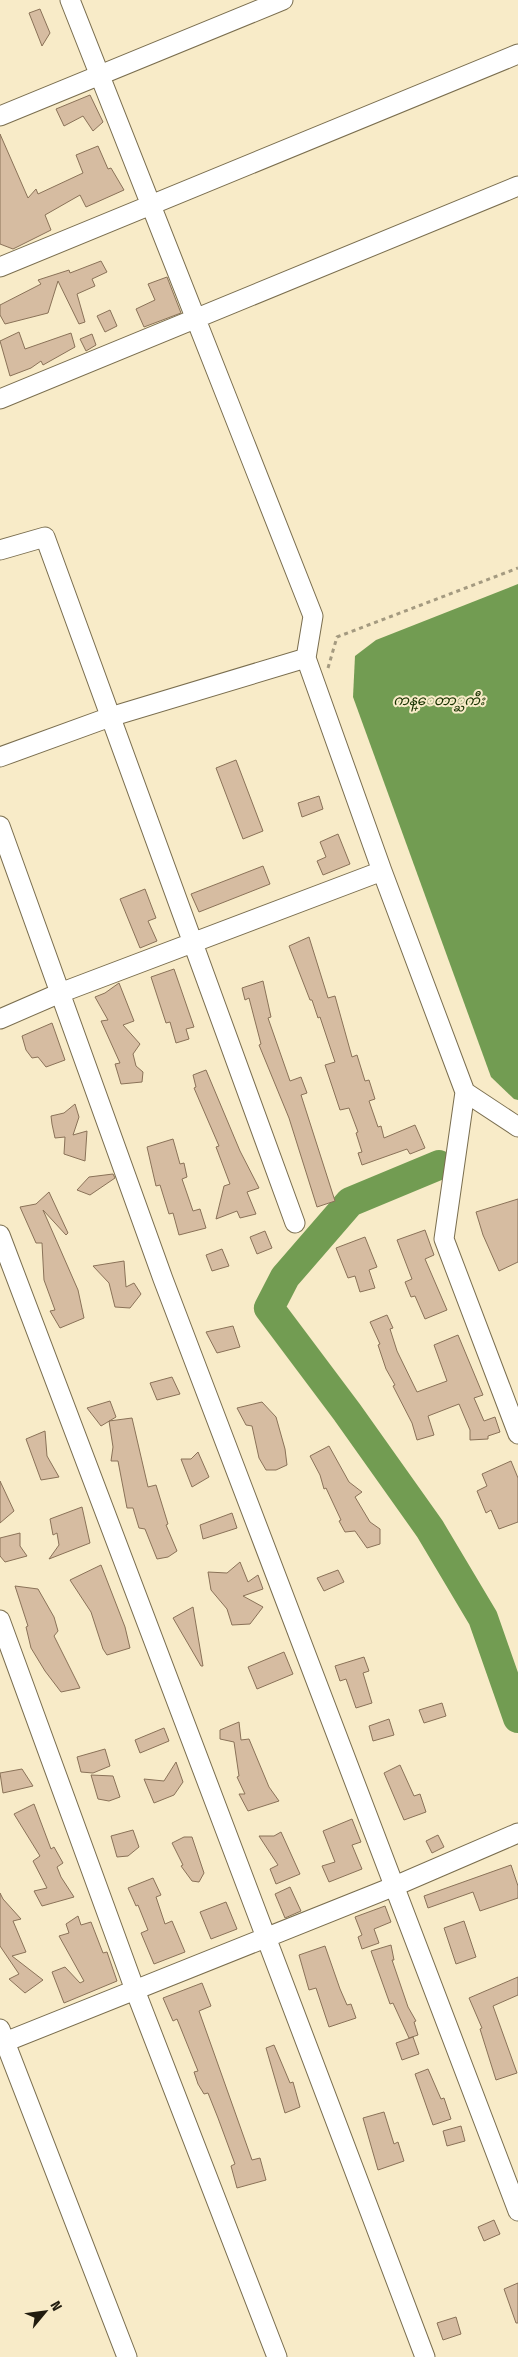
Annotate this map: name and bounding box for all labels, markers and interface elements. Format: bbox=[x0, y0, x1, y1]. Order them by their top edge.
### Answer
water label: ကန္ေတာ္ႀကီး bbox=[393, 690, 486, 712]
north arrow bbox=[20, 2287, 70, 2337]
text: N bbox=[46, 2298, 65, 2314]

